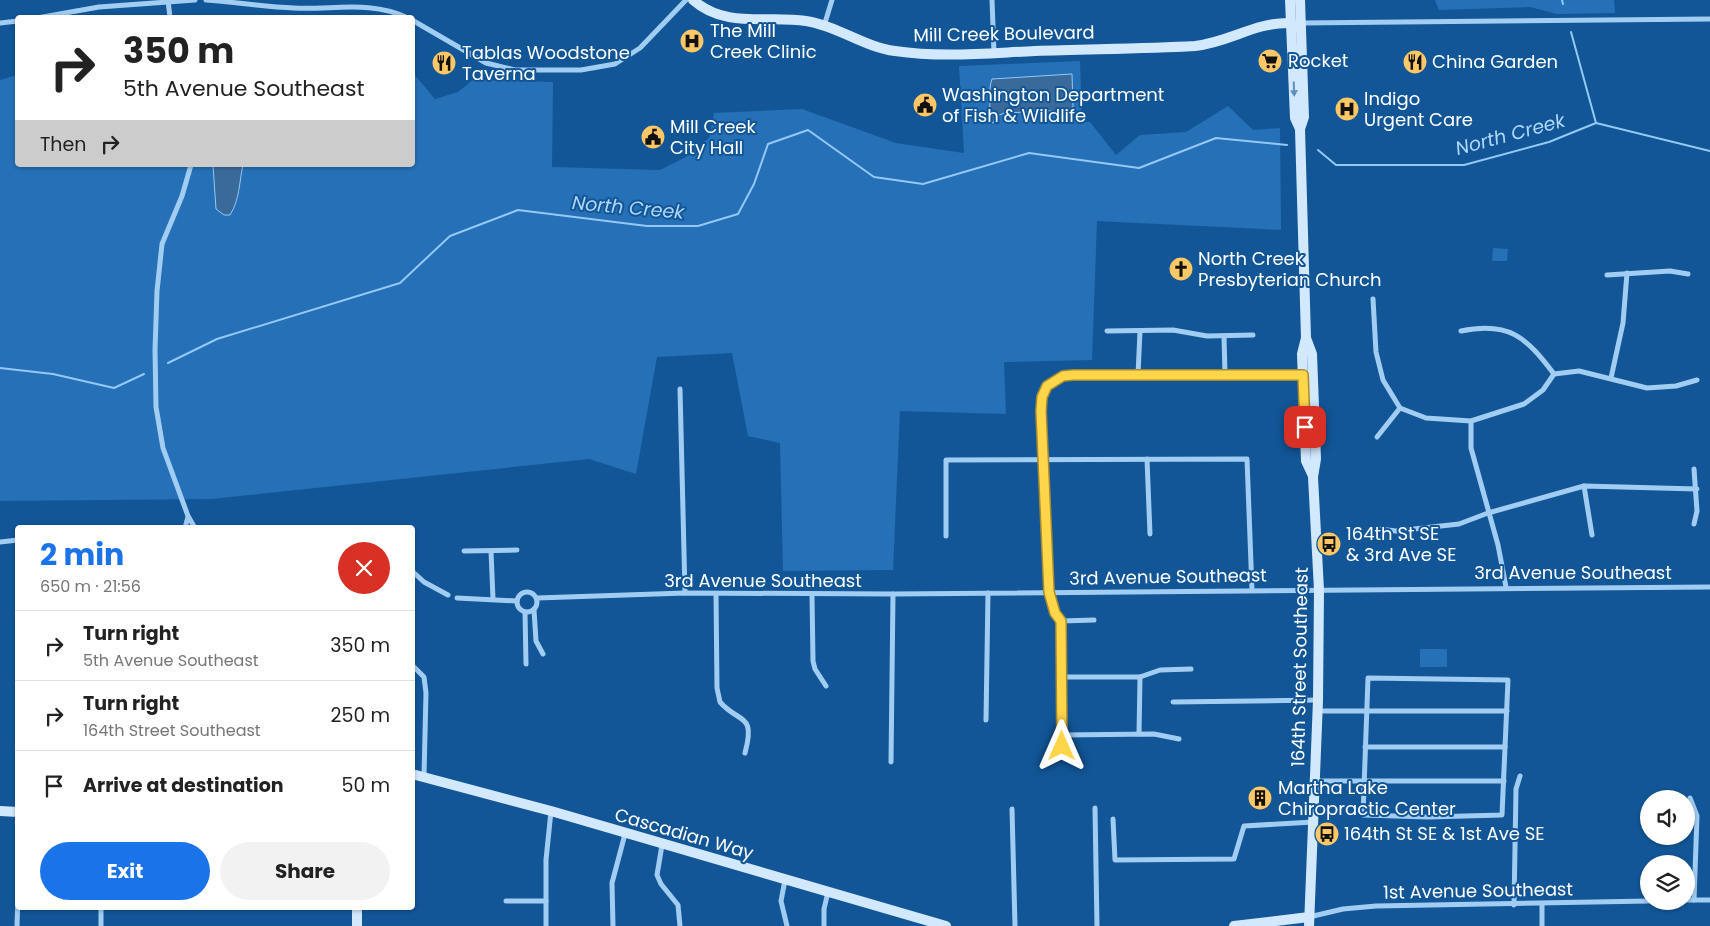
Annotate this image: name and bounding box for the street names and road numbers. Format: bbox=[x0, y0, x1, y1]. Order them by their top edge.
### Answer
street label: Mill Creek Boulevard bbox=[913, 19, 1095, 48]
street label: 3rd Avenue Southeast bbox=[1474, 560, 1672, 585]
street label: 3rd Avenue Southeast bbox=[1069, 562, 1267, 591]
street label: 164th Street Southeast bbox=[1285, 567, 1314, 767]
street label: 3rd Avenue Southeast bbox=[664, 568, 862, 593]
street label: Cascadian Way bbox=[612, 802, 757, 865]
street label: 1st Avenue Southeast bbox=[1383, 876, 1573, 905]

